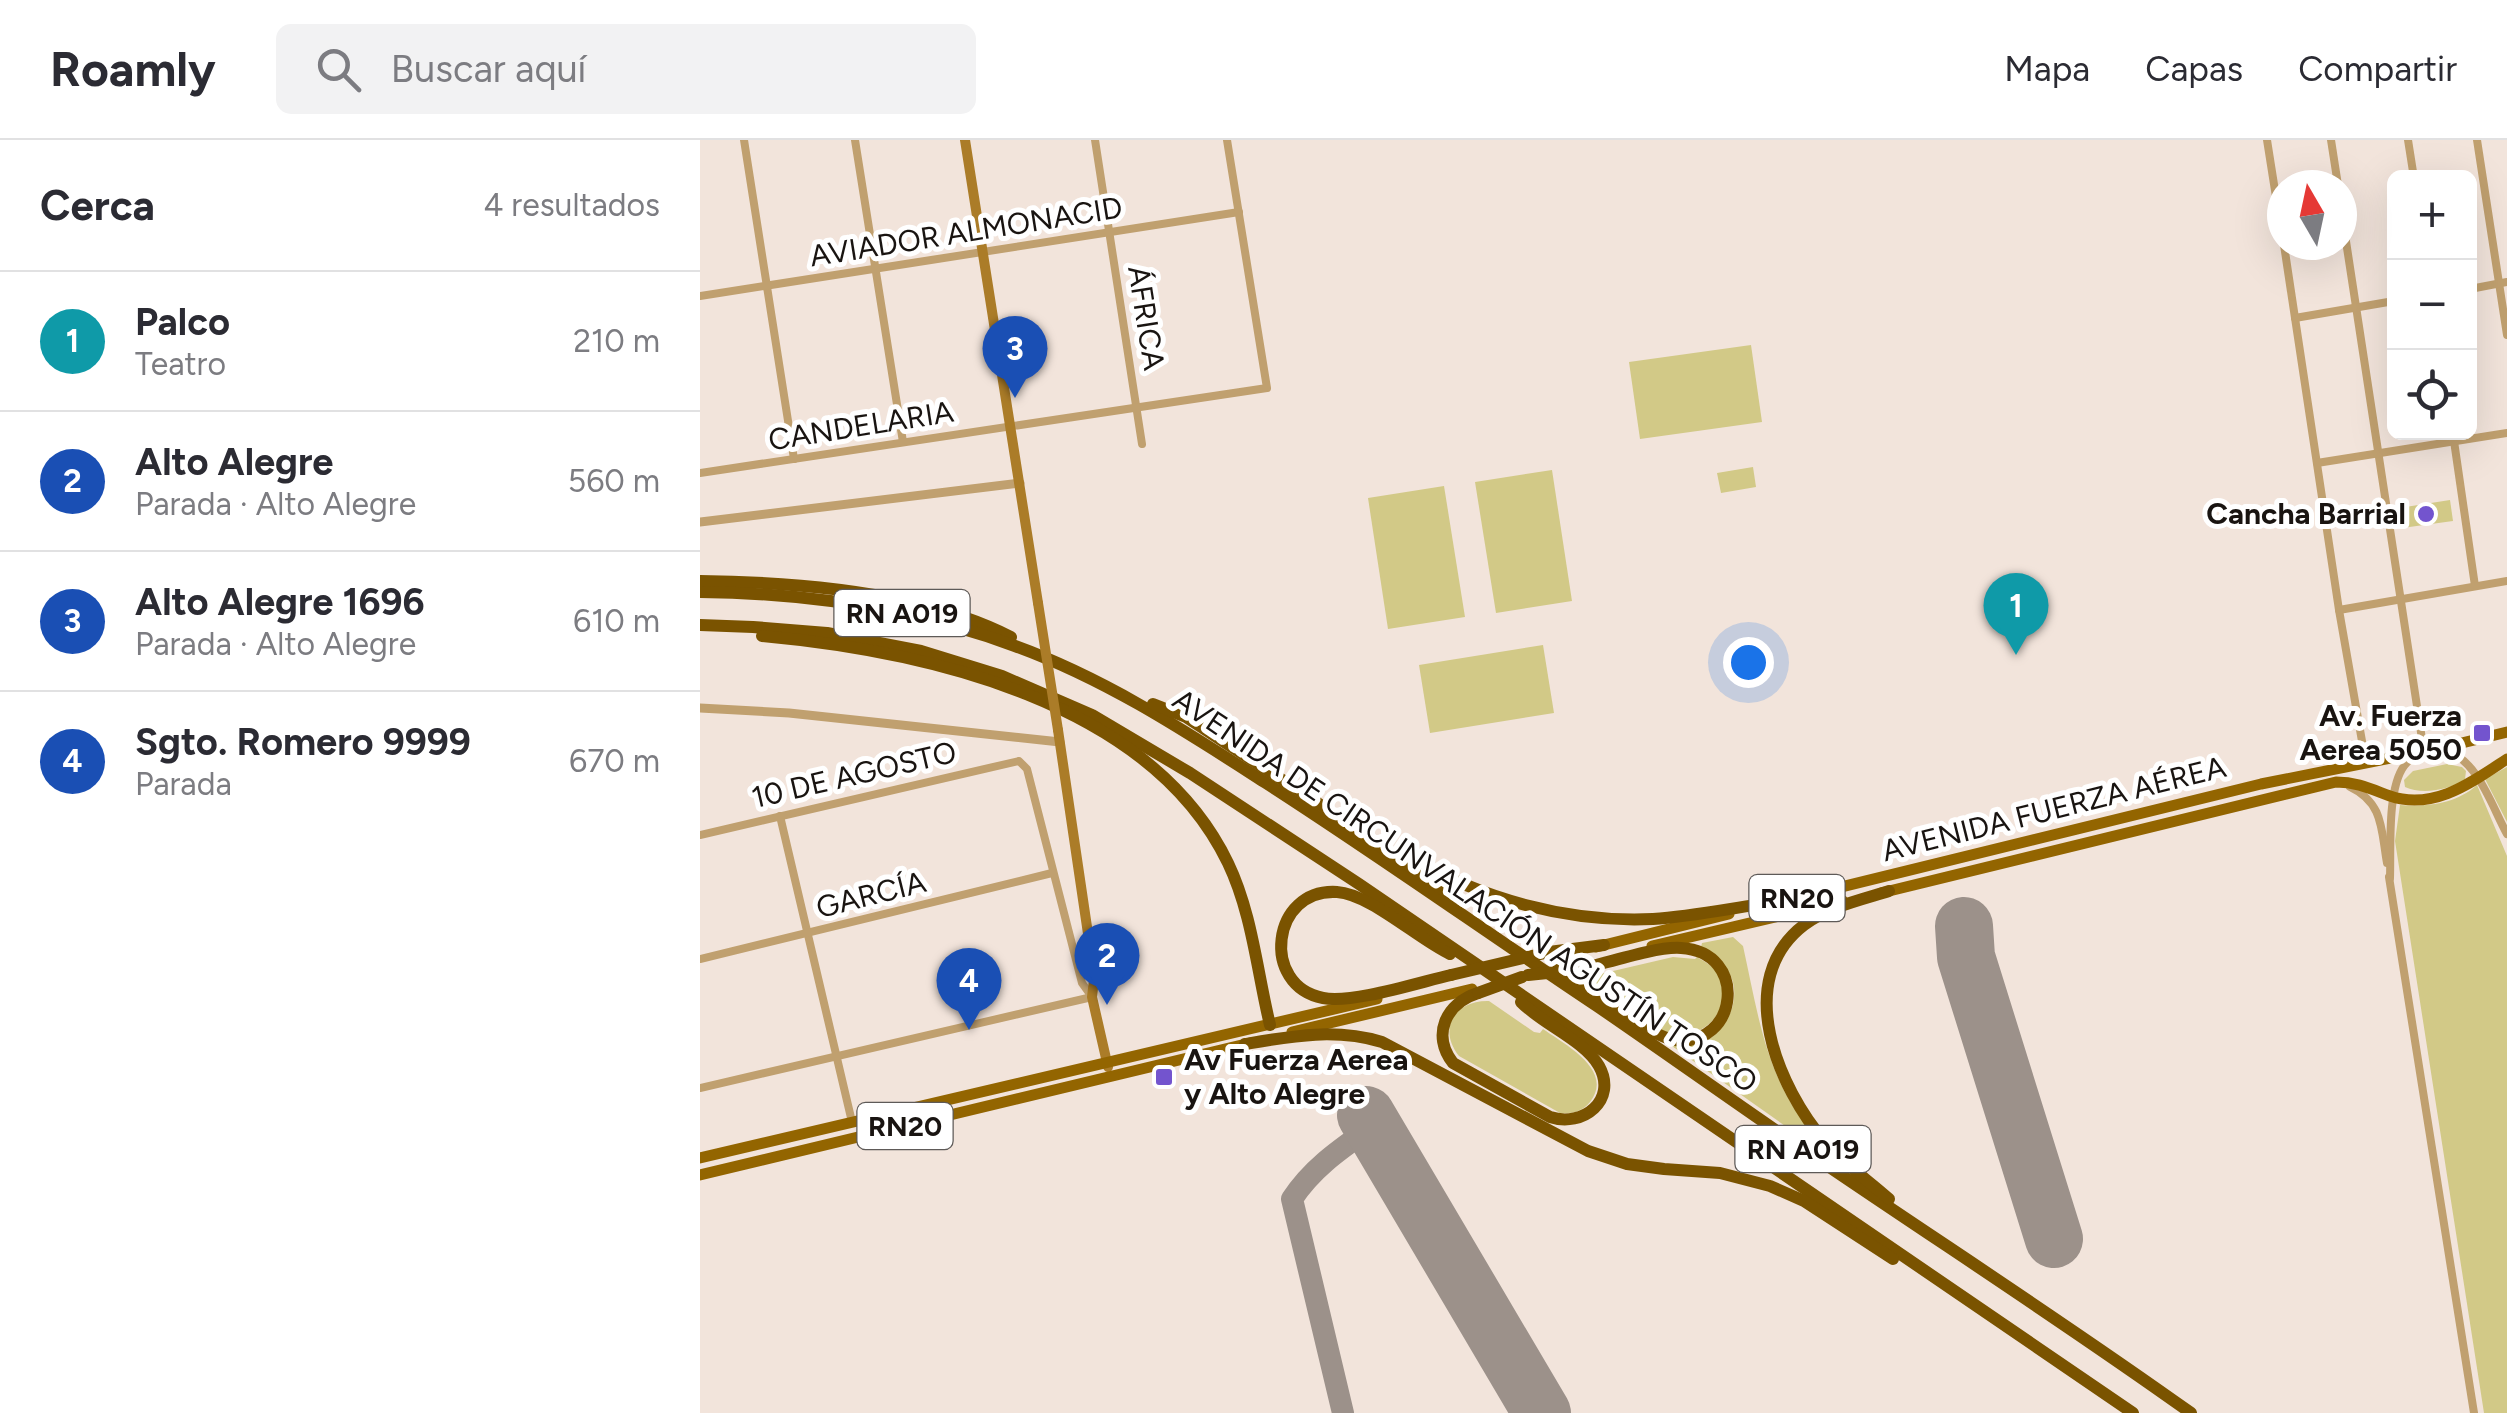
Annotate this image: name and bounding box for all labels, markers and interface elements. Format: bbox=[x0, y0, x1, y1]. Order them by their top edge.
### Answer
search box bbox=[276, 24, 976, 114]
text: Roamly bbox=[50, 40, 216, 98]
icon: search bbox=[311, 42, 366, 97]
text: Buscar aquí bbox=[391, 46, 586, 92]
text: Mapa bbox=[2004, 48, 2090, 90]
text: Capas bbox=[2145, 48, 2243, 90]
text: Compartir bbox=[2298, 48, 2457, 90]
north arrow bbox=[2267, 170, 2357, 260]
map controls bbox=[2387, 170, 2477, 440]
button: + bbox=[2387, 170, 2477, 260]
text: Cerca bbox=[40, 180, 155, 231]
text: 4 resultados bbox=[484, 186, 660, 224]
street label: AVIADOR ALMONACID bbox=[807, 189, 1125, 275]
button: − bbox=[2387, 260, 2477, 350]
street label: ÁFRICA bbox=[1120, 263, 1173, 374]
text: Palco bbox=[135, 299, 230, 345]
pin: 3 bbox=[982, 316, 1048, 398]
text: 1 bbox=[66, 322, 79, 360]
text: 210 m bbox=[573, 322, 660, 360]
text: Teatro bbox=[135, 345, 226, 383]
button: locate bbox=[2387, 350, 2477, 440]
street label: CANDELARIA bbox=[766, 393, 957, 458]
text: Alto Alegre bbox=[135, 439, 333, 485]
text: 2 bbox=[63, 462, 82, 500]
text: 560 m bbox=[568, 462, 660, 500]
text: Parada · Alto Alegre bbox=[135, 485, 416, 523]
place label: Cancha Barrial bbox=[2206, 495, 2406, 532]
marker: Cancha Barrial bbox=[2415, 503, 2437, 525]
pin: 1 bbox=[1984, 572, 2048, 655]
text: Alto Alegre 1696 bbox=[135, 579, 425, 625]
road number: RN A019 bbox=[834, 590, 970, 636]
text: 3 bbox=[64, 602, 81, 640]
text: 610 m bbox=[573, 602, 660, 640]
text: Parada · Alto Alegre bbox=[135, 625, 416, 663]
your location bbox=[1723, 637, 1774, 688]
street label: AVENIDA DE CIRCUNVALACIÓN AGUSTÍN TOSCO bbox=[1166, 680, 1764, 1101]
place label: Av. Fuerza Aerea 5050 bbox=[2299, 697, 2462, 768]
text: Sgto. Romero 9999 bbox=[135, 719, 471, 765]
marker: Av. Fuerza Aerea 5050 bbox=[2471, 722, 2493, 744]
street label: 10 DE AGOSTO bbox=[748, 733, 960, 816]
text: 4 bbox=[62, 742, 83, 780]
text: 670 m bbox=[569, 742, 660, 780]
street label: AVENIDA FUERZA AÉREA bbox=[1878, 748, 2230, 869]
text: Parada bbox=[135, 765, 232, 803]
street label: GARCÍA bbox=[812, 863, 930, 926]
road number: RN20 bbox=[1750, 875, 1844, 921]
pin: 2 bbox=[1074, 922, 1140, 1005]
pin: 4 bbox=[936, 948, 1002, 1030]
place label: Av Fuerza Aerea y Alto Alegre bbox=[1184, 1041, 1408, 1112]
marker: Av Fuerza Aerea y Alto Alegre bbox=[1153, 1066, 1175, 1088]
road number: RN20 bbox=[858, 1103, 952, 1149]
road number: RN A019 bbox=[1736, 1126, 1870, 1172]

